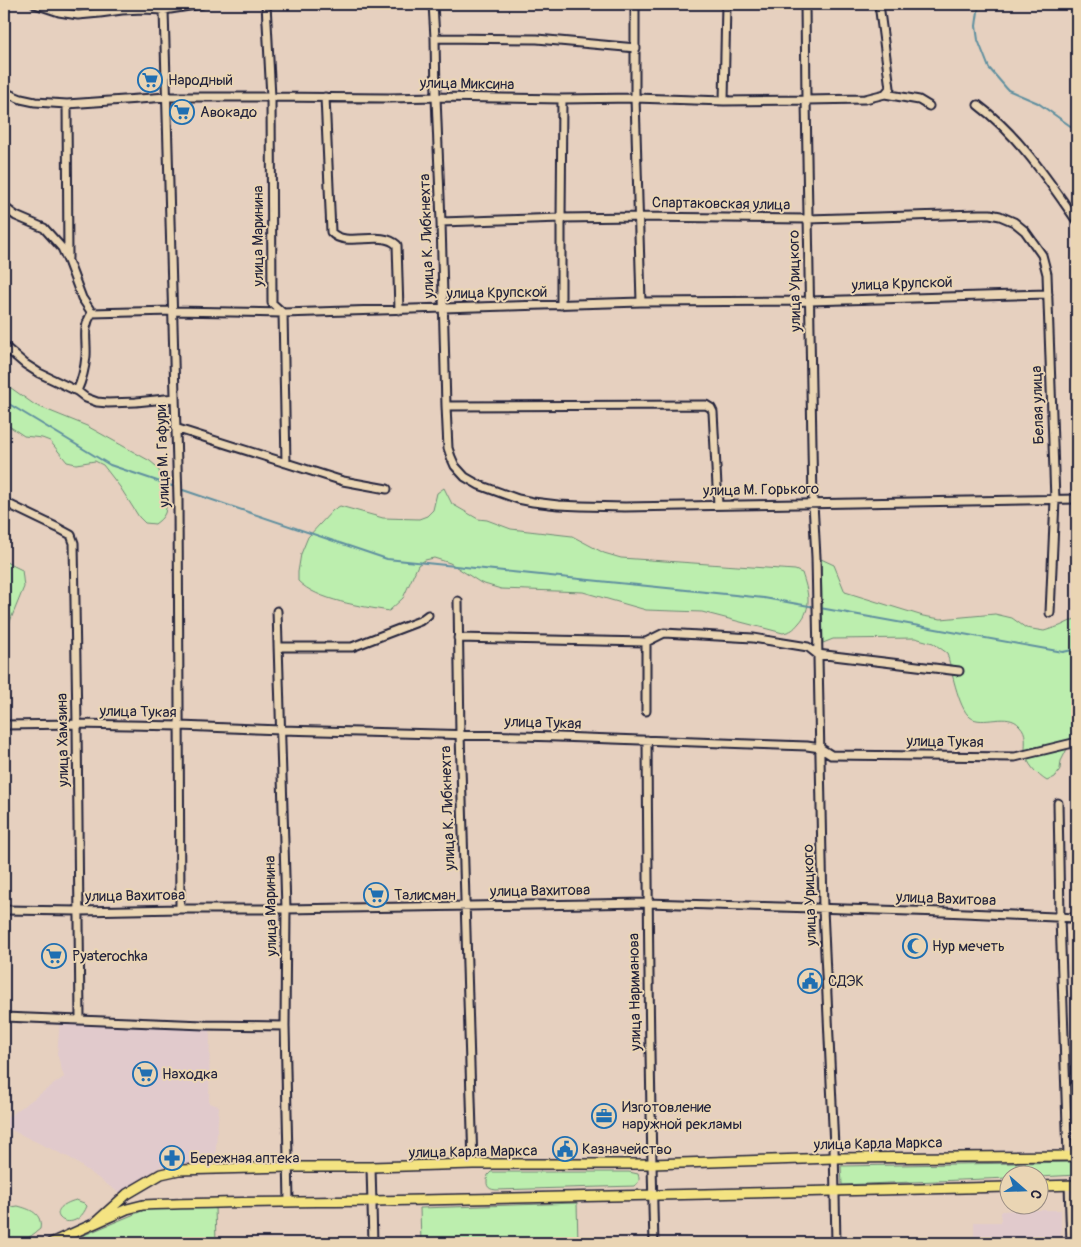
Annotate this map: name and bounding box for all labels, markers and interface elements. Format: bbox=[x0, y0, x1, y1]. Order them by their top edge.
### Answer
supermarket icon: Народный bbox=[137, 67, 163, 93]
place label: Народный bbox=[168, 71, 233, 90]
street label: улица Миксина bbox=[419, 74, 514, 94]
supermarket icon: Авокадо bbox=[169, 99, 195, 125]
place label: Авокадо bbox=[200, 103, 257, 122]
street label: улица К. Либкнехта bbox=[415, 173, 439, 300]
street label: улица Маринина bbox=[249, 186, 268, 287]
street label: Спартаковская улица bbox=[652, 193, 790, 215]
street label: улица Урицкого bbox=[785, 230, 805, 333]
street label: улица Крупской bbox=[850, 273, 953, 295]
street label: улица Крупской bbox=[445, 283, 548, 303]
street label: Белая улица bbox=[1027, 365, 1049, 445]
street label: улица М. Гафури bbox=[152, 404, 174, 509]
street label: улица М. Горького bbox=[702, 479, 819, 501]
street label: улица Хамзина bbox=[53, 693, 73, 788]
street label: улица Тукая bbox=[98, 702, 177, 722]
street label: улица Тукая bbox=[503, 712, 582, 734]
street label: улица Тукая bbox=[905, 732, 984, 752]
street label: улица К. Либкнехта bbox=[436, 745, 460, 872]
street label: улица Урицкого bbox=[799, 844, 821, 947]
street label: улица Маринина bbox=[261, 855, 281, 958]
street label: улица Вахитова bbox=[489, 881, 590, 901]
supermarket icon: Талисман bbox=[363, 882, 389, 908]
street label: улица Вахитова bbox=[84, 886, 185, 906]
place label: Талисман bbox=[394, 886, 456, 905]
street label: улица Вахитова bbox=[895, 888, 996, 910]
street label: улица Нариманова bbox=[624, 933, 646, 1052]
mosque icon: Нур мечеть bbox=[902, 933, 928, 959]
place label: Нур мечеть bbox=[932, 937, 1005, 956]
supermarket icon: Pyaterochka bbox=[41, 943, 67, 969]
place label: Pyaterochka bbox=[72, 947, 148, 966]
public building icon: СДЭК bbox=[797, 968, 823, 994]
place label: СДЭК bbox=[828, 972, 864, 991]
supermarket icon: Находка bbox=[132, 1061, 158, 1087]
place label: Находка bbox=[162, 1065, 218, 1084]
place label: Изготовление наружной рекламы bbox=[622, 1098, 742, 1134]
office icon: Изготовление наружной рекламы bbox=[591, 1103, 617, 1129]
street label: улица Карла Маркса bbox=[813, 1133, 942, 1155]
public building icon: Казначейство bbox=[552, 1136, 578, 1162]
place label: Казначейство bbox=[582, 1140, 672, 1159]
street label: улица Карла Маркса bbox=[408, 1141, 537, 1163]
pharmacy icon: Бережная аптека bbox=[159, 1145, 185, 1171]
place label: Бережная аптека bbox=[190, 1149, 299, 1168]
north arrow bbox=[998, 1164, 1048, 1214]
text: С bbox=[1026, 1187, 1045, 1202]

